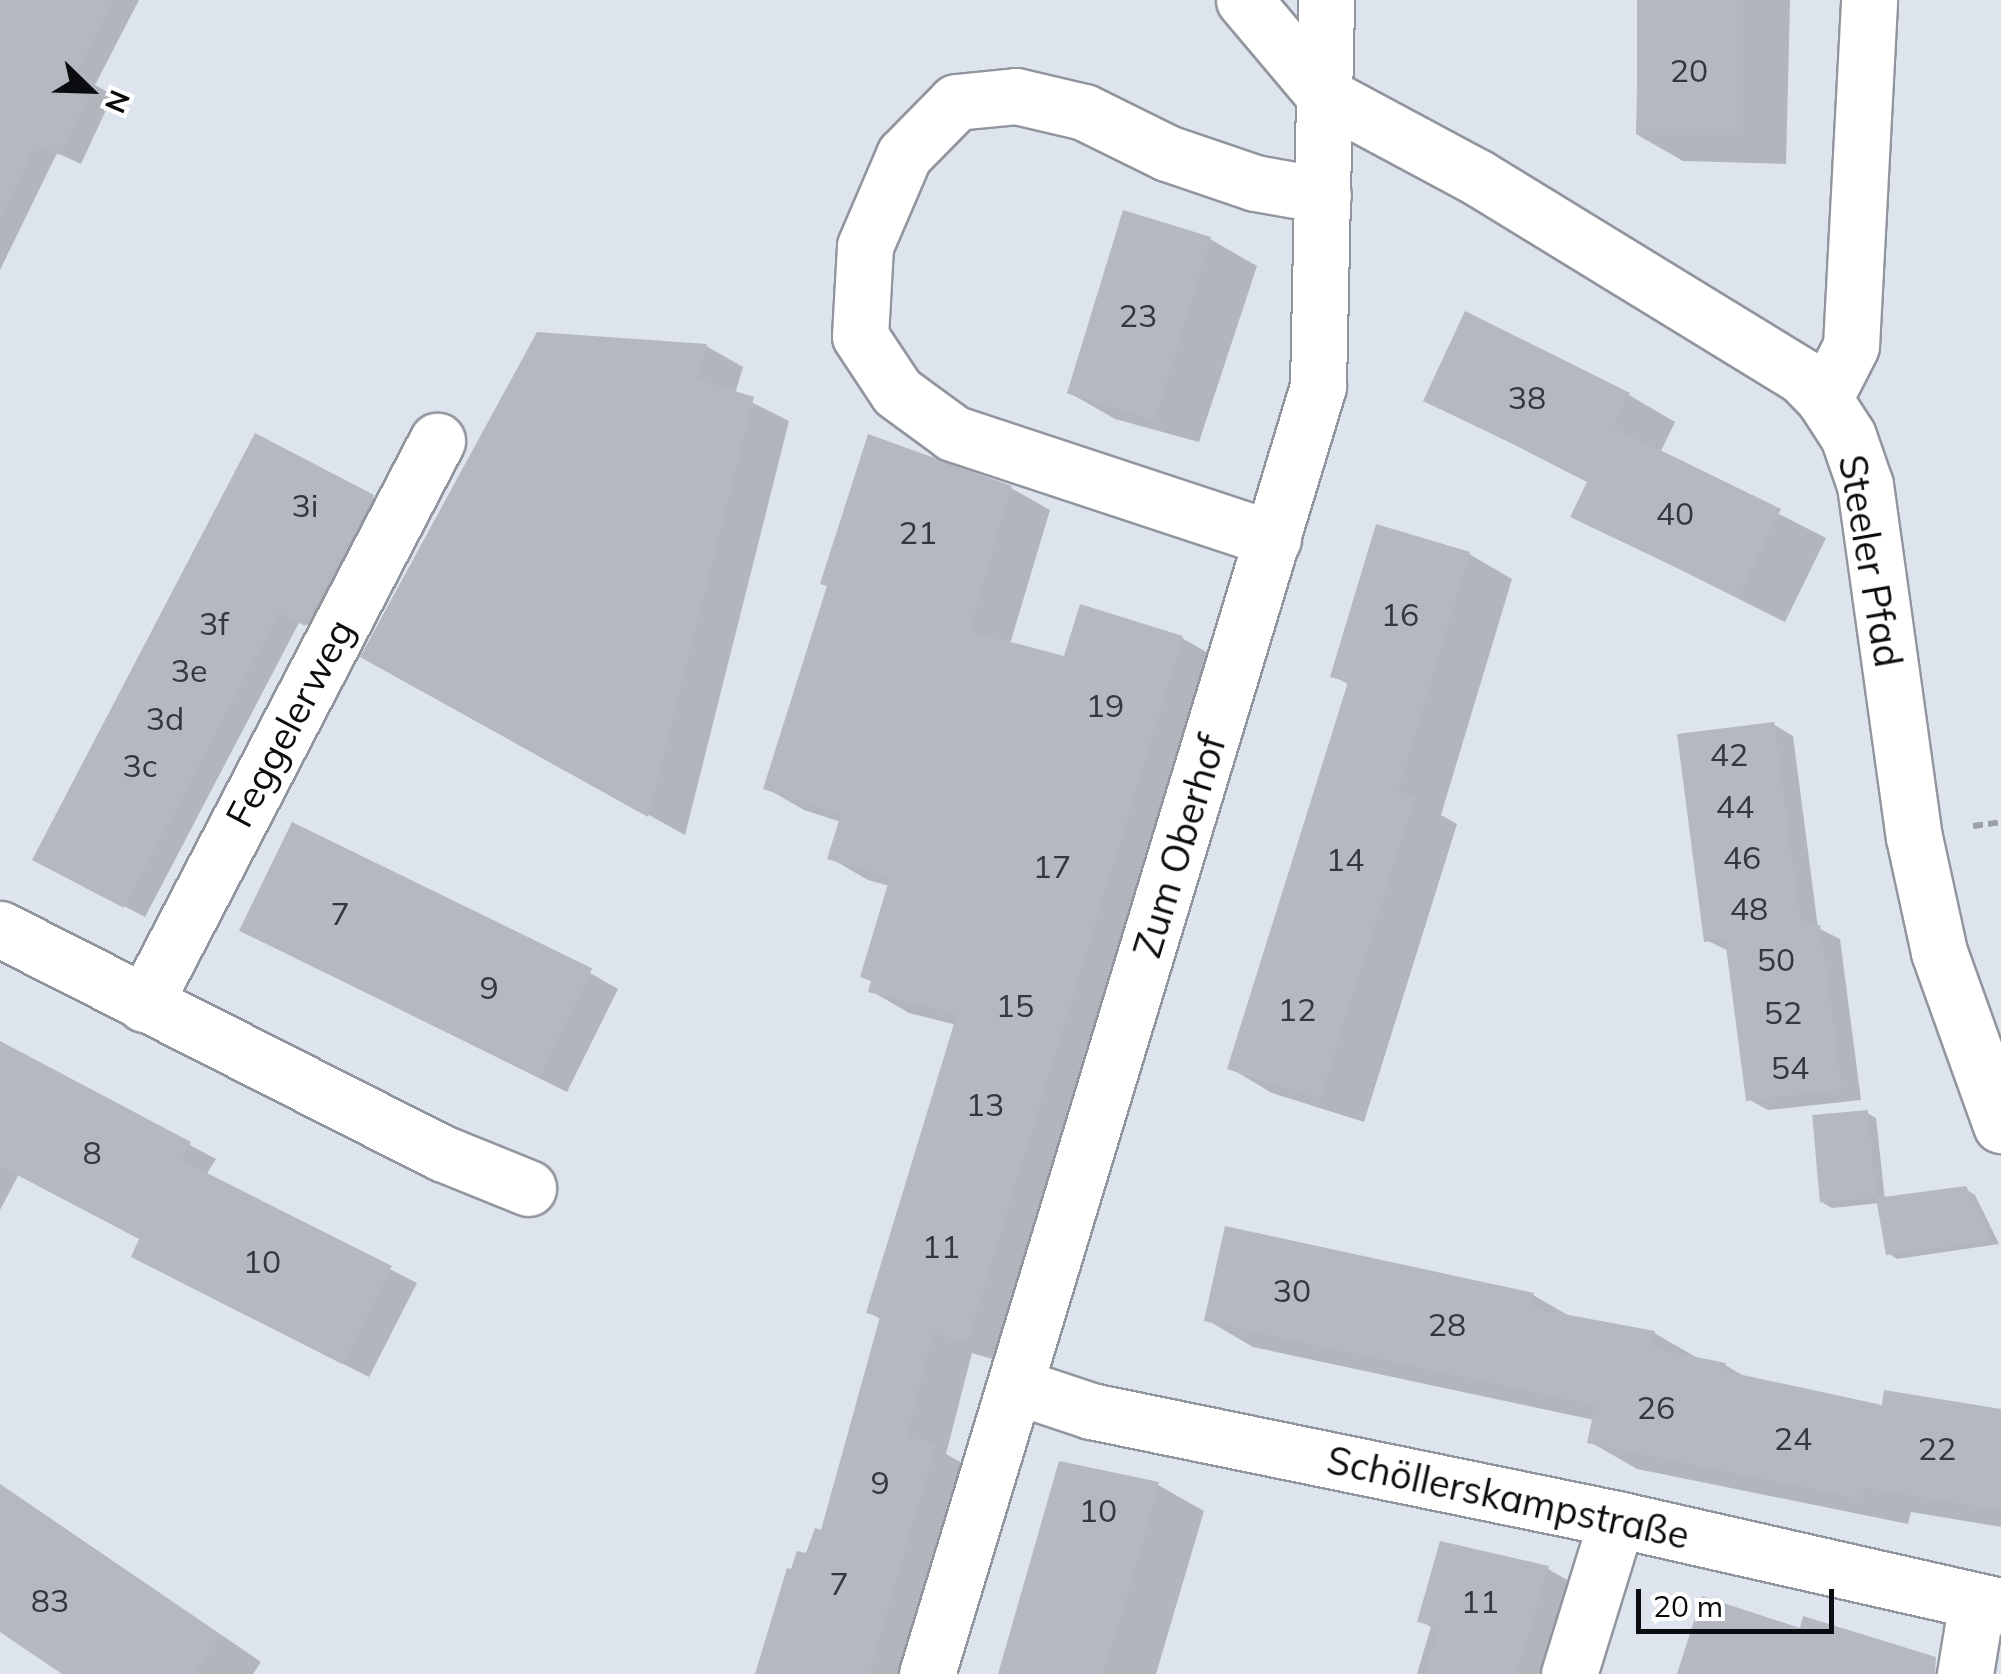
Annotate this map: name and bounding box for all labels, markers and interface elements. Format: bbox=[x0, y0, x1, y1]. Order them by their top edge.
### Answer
north arrow bbox=[40, 40, 140, 140]
house number: 20 bbox=[1670, 51, 1708, 89]
text: N bbox=[98, 85, 138, 118]
house number: 23 bbox=[1119, 296, 1157, 334]
house number: 38 bbox=[1508, 378, 1546, 416]
street label: Steeler Pfad bbox=[1829, 451, 1911, 671]
house number: 3i bbox=[292, 486, 318, 524]
house number: 40 bbox=[1656, 494, 1694, 532]
house number: 21 bbox=[899, 513, 937, 551]
house number: 16 bbox=[1381, 595, 1419, 633]
house number: 3f bbox=[199, 604, 229, 642]
street label: Feggelerweg bbox=[216, 611, 364, 835]
house number: 3e bbox=[171, 651, 207, 689]
house number: 19 bbox=[1086, 686, 1124, 724]
house number: 3d bbox=[146, 699, 184, 737]
street label: Zum Oberhof bbox=[1124, 729, 1236, 963]
house number: 42 bbox=[1710, 735, 1748, 773]
house number: 3c bbox=[122, 746, 158, 784]
house number: 44 bbox=[1716, 787, 1754, 825]
house number: 46 bbox=[1723, 838, 1761, 876]
house number: 14 bbox=[1326, 840, 1364, 878]
house number: 17 bbox=[1033, 847, 1071, 885]
house number: 48 bbox=[1730, 889, 1768, 927]
house number: 7 bbox=[330, 894, 350, 932]
house number: 50 bbox=[1757, 940, 1795, 978]
house number: 9 bbox=[479, 968, 499, 1006]
house number: 15 bbox=[996, 986, 1034, 1024]
house number: 12 bbox=[1278, 990, 1316, 1028]
house number: 52 bbox=[1764, 993, 1802, 1031]
house number: 54 bbox=[1771, 1048, 1809, 1086]
house number: 13 bbox=[966, 1085, 1004, 1123]
house number: 8 bbox=[82, 1133, 102, 1171]
house number: 11 bbox=[922, 1227, 960, 1265]
house number: 10 bbox=[243, 1242, 281, 1280]
house number: 30 bbox=[1273, 1271, 1311, 1309]
house number: 28 bbox=[1428, 1305, 1466, 1343]
house number: 26 bbox=[1637, 1388, 1675, 1426]
house number: 24 bbox=[1774, 1419, 1812, 1457]
house number: 22 bbox=[1918, 1429, 1956, 1467]
street label: Schöllerskampstraße bbox=[1323, 1437, 1693, 1559]
house number: 9 bbox=[870, 1463, 890, 1501]
house number: 10 bbox=[1079, 1491, 1117, 1529]
house number: 7 bbox=[829, 1564, 849, 1602]
scale bar bbox=[1641, 1569, 1838, 1631]
house number: 83 bbox=[31, 1581, 69, 1619]
house number: 11 bbox=[1461, 1582, 1499, 1620]
text: 20 m bbox=[1653, 1587, 1723, 1625]

